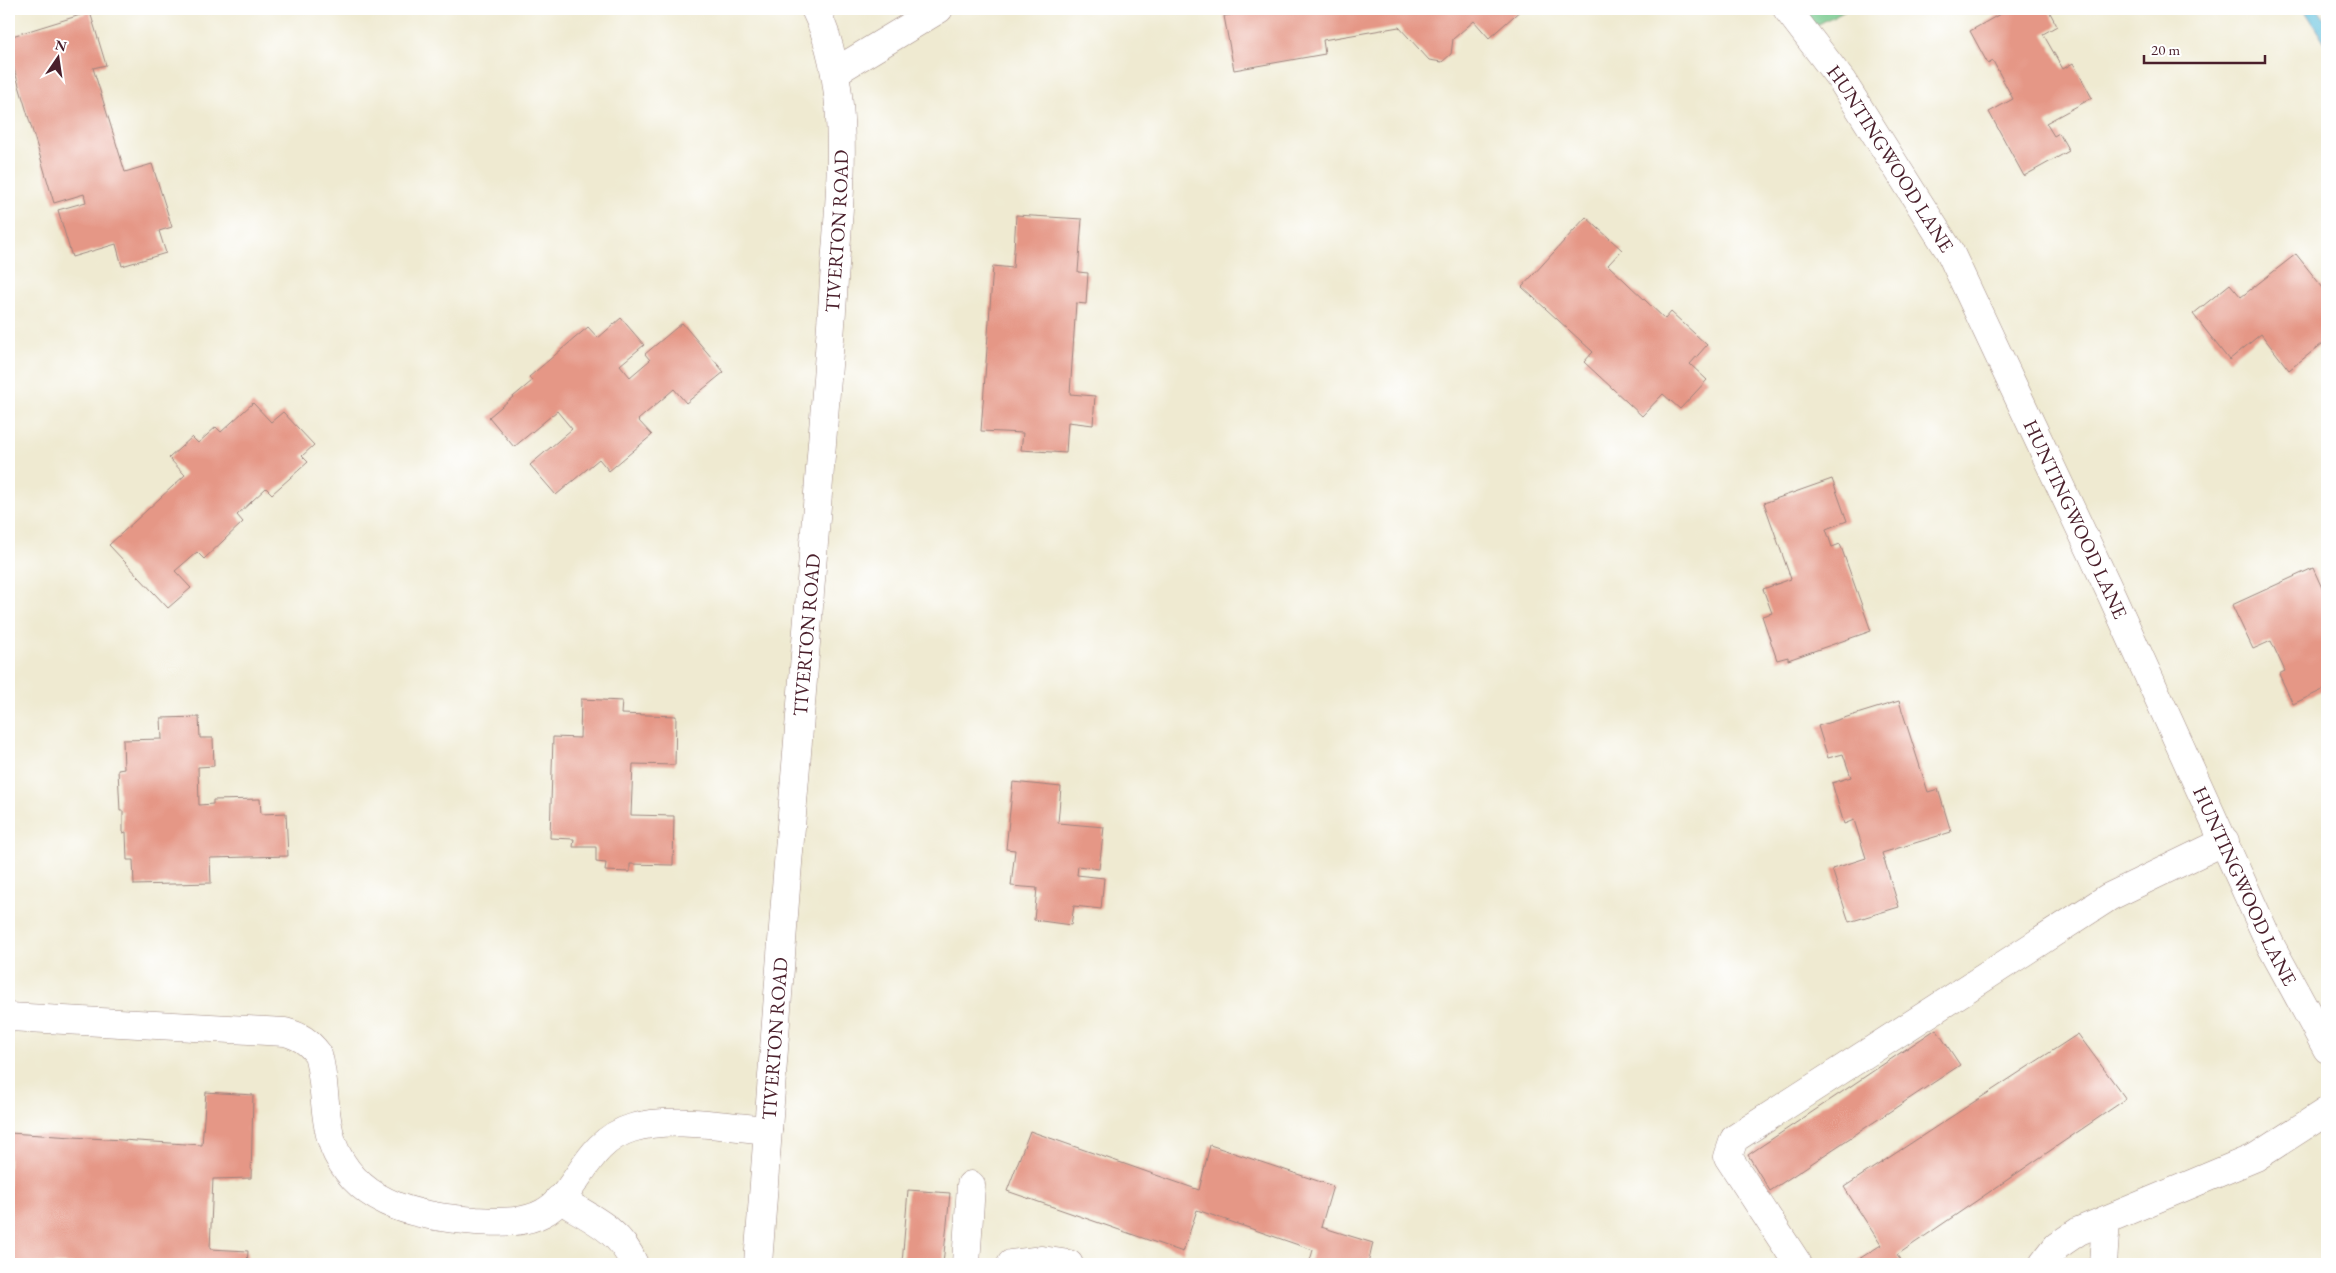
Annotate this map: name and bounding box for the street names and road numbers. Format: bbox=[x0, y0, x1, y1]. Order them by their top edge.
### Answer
street label: HUNTINGWOOD LANE bbox=[1821, 59, 1960, 257]
street label: TIVERTON ROAD bbox=[819, 149, 854, 313]
street label: HUNTINGWOOD LANE bbox=[2018, 415, 2134, 623]
street label: TIVERTON ROAD bbox=[787, 553, 826, 717]
street label: HUNTINGWOOD LANE bbox=[2187, 782, 2303, 990]
street label: TIVERTON ROAD bbox=[756, 956, 794, 1121]

